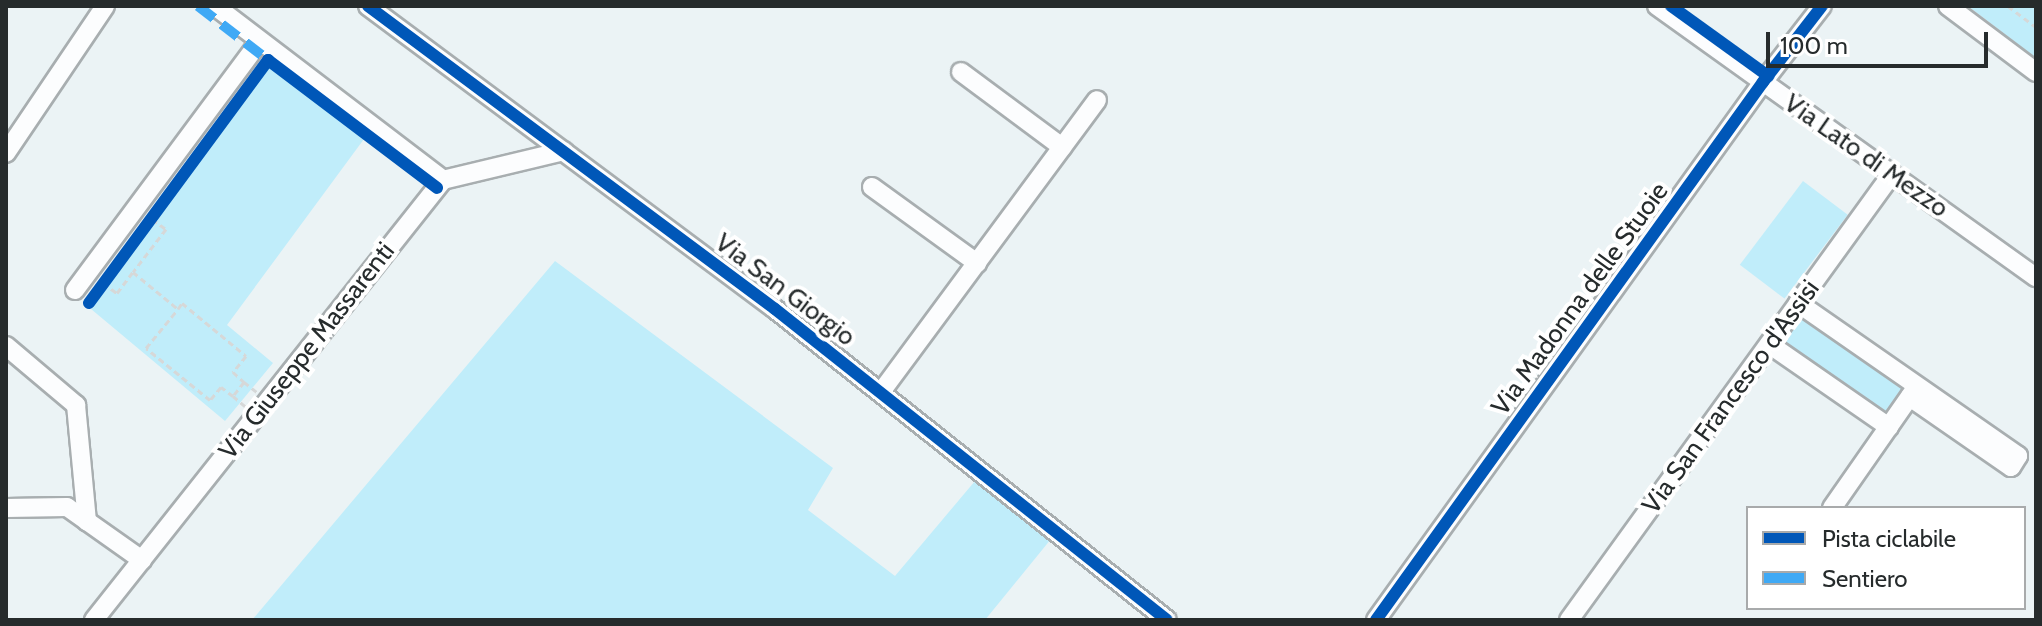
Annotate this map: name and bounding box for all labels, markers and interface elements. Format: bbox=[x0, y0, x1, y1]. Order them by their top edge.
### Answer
scale bar bbox=[1770, 16, 1992, 66]
text: 100 m bbox=[1780, 31, 1848, 60]
street label: Via Lato di Mezzo bbox=[1778, 88, 1954, 224]
street label: Via Madonna delle Stuoie bbox=[1485, 177, 1675, 421]
street label: Via San Giorgio bbox=[709, 227, 861, 353]
street label: Via Giuseppe Massarenti bbox=[213, 236, 401, 466]
street label: Via San Francesco d'Assisi bbox=[1636, 274, 1826, 520]
legend bbox=[1746, 506, 2026, 610]
text: Pista ciclabile bbox=[1822, 524, 1956, 553]
text: Sentiero bbox=[1822, 564, 1907, 593]

